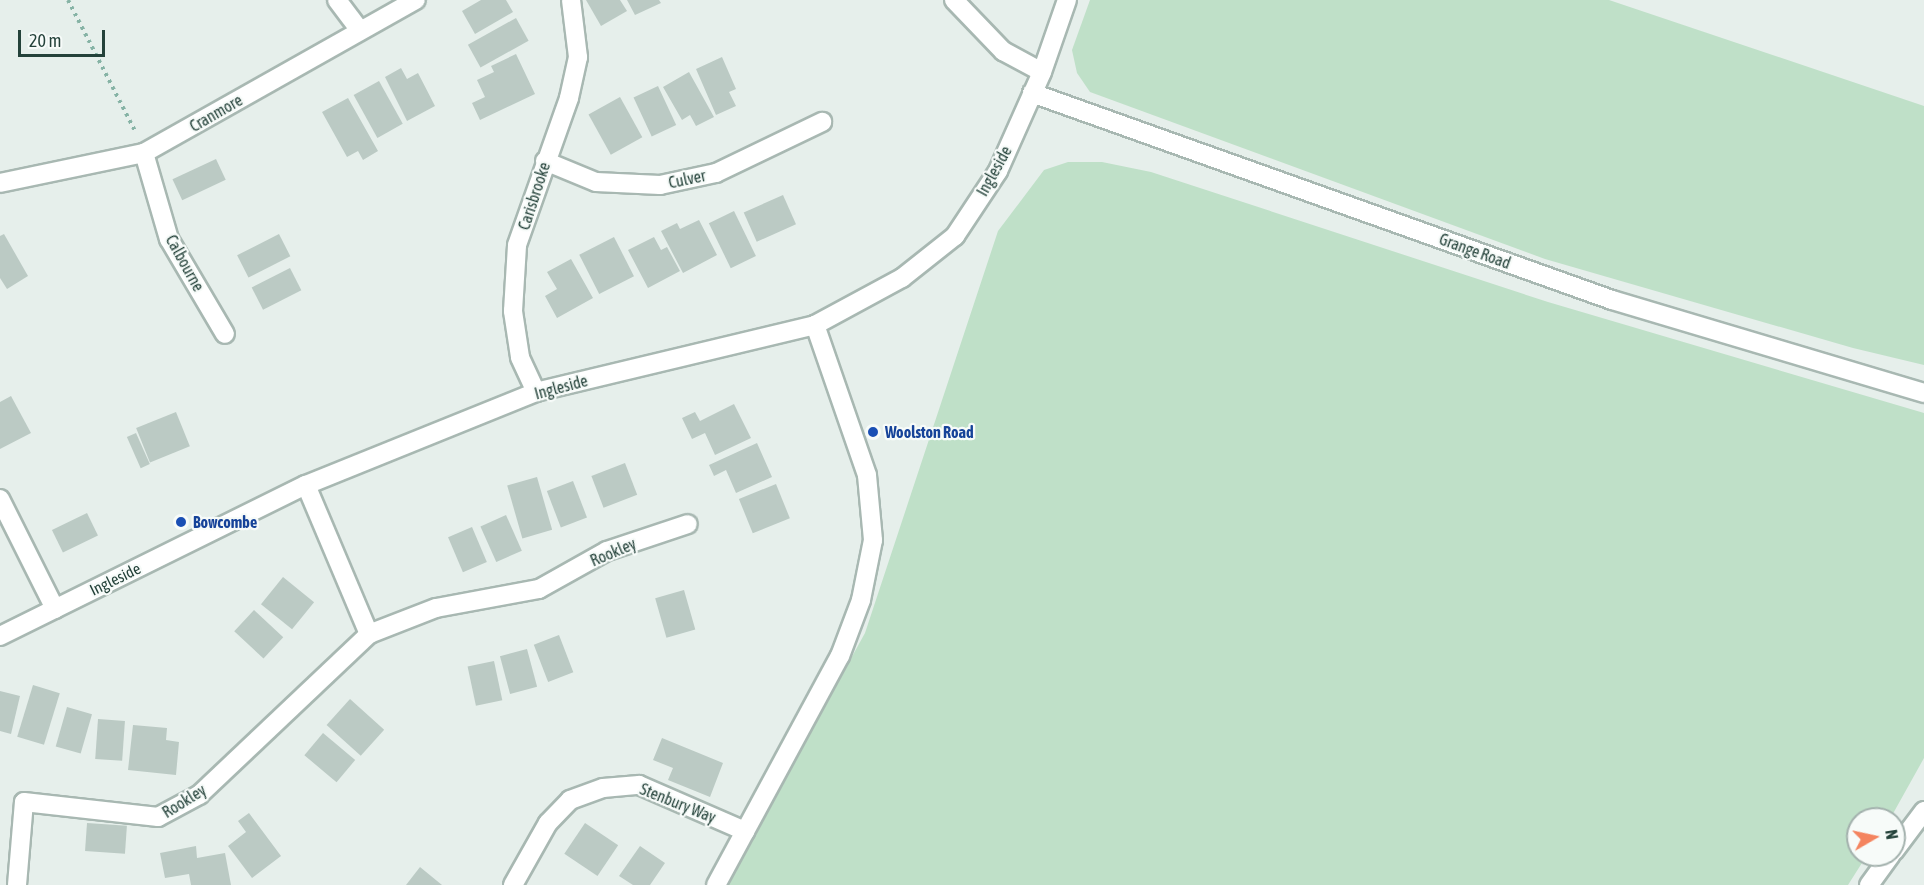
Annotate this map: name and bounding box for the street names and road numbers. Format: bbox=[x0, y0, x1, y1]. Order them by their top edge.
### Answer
street label: Cranmore bbox=[186, 90, 246, 136]
street label: Ingleside bbox=[972, 143, 1016, 199]
street label: Carisbrooke bbox=[514, 160, 554, 232]
street label: Culver bbox=[667, 166, 707, 192]
street label: Grange Road bbox=[1437, 229, 1513, 273]
street label: Calbourne bbox=[162, 231, 208, 295]
street label: Ingleside bbox=[532, 371, 590, 403]
street label: Rookley bbox=[587, 534, 639, 570]
street label: Ingleside bbox=[86, 558, 144, 600]
street label: Stenbury Way bbox=[637, 779, 719, 827]
street label: Rookley bbox=[159, 780, 209, 822]

